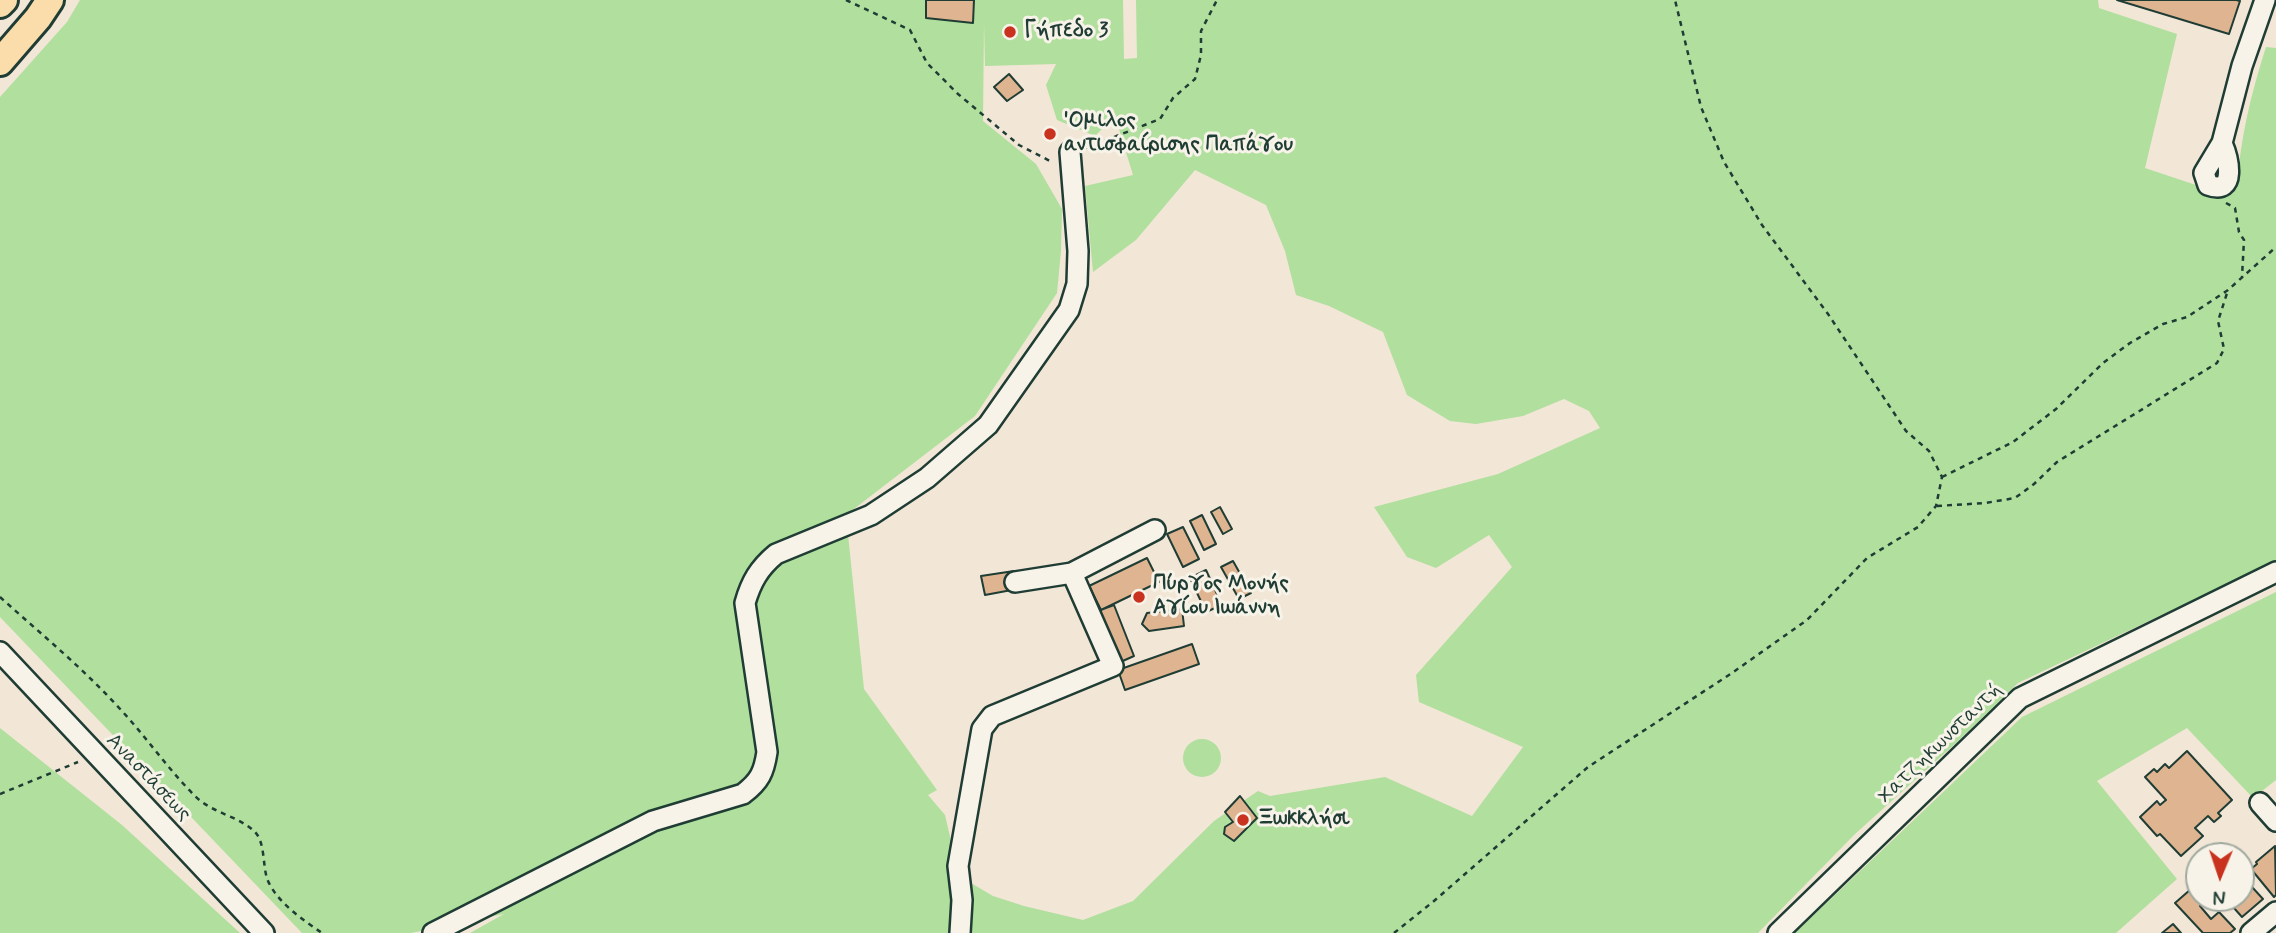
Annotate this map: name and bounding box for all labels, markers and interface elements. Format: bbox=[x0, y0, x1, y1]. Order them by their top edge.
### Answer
place label: Γήπεδο 3 bbox=[1024, 19, 1108, 45]
marker: Γήπεδο 3 bbox=[1002, 24, 1018, 40]
place label: 'Ομιλος αντισφαίρισης Παπάγου bbox=[1064, 109, 1293, 159]
marker: 'Ομιλος αντισφαίρισης Παπάγου bbox=[1042, 126, 1058, 142]
place label: Πύργος Μονής Αγίου Ιωάννη bbox=[1153, 572, 1289, 622]
marker: Πύργος Μονής Αγίου Ιωάννη bbox=[1131, 589, 1147, 605]
street label: Χατζηκωνσταντή bbox=[1873, 678, 2009, 810]
street label: Αναστάσεως bbox=[100, 729, 196, 827]
place label: Ξωκκλήσι bbox=[1257, 807, 1349, 833]
marker: Ξωκκλήσι bbox=[1235, 812, 1251, 828]
north arrow bbox=[2185, 842, 2255, 912]
text: N bbox=[2213, 884, 2226, 909]

